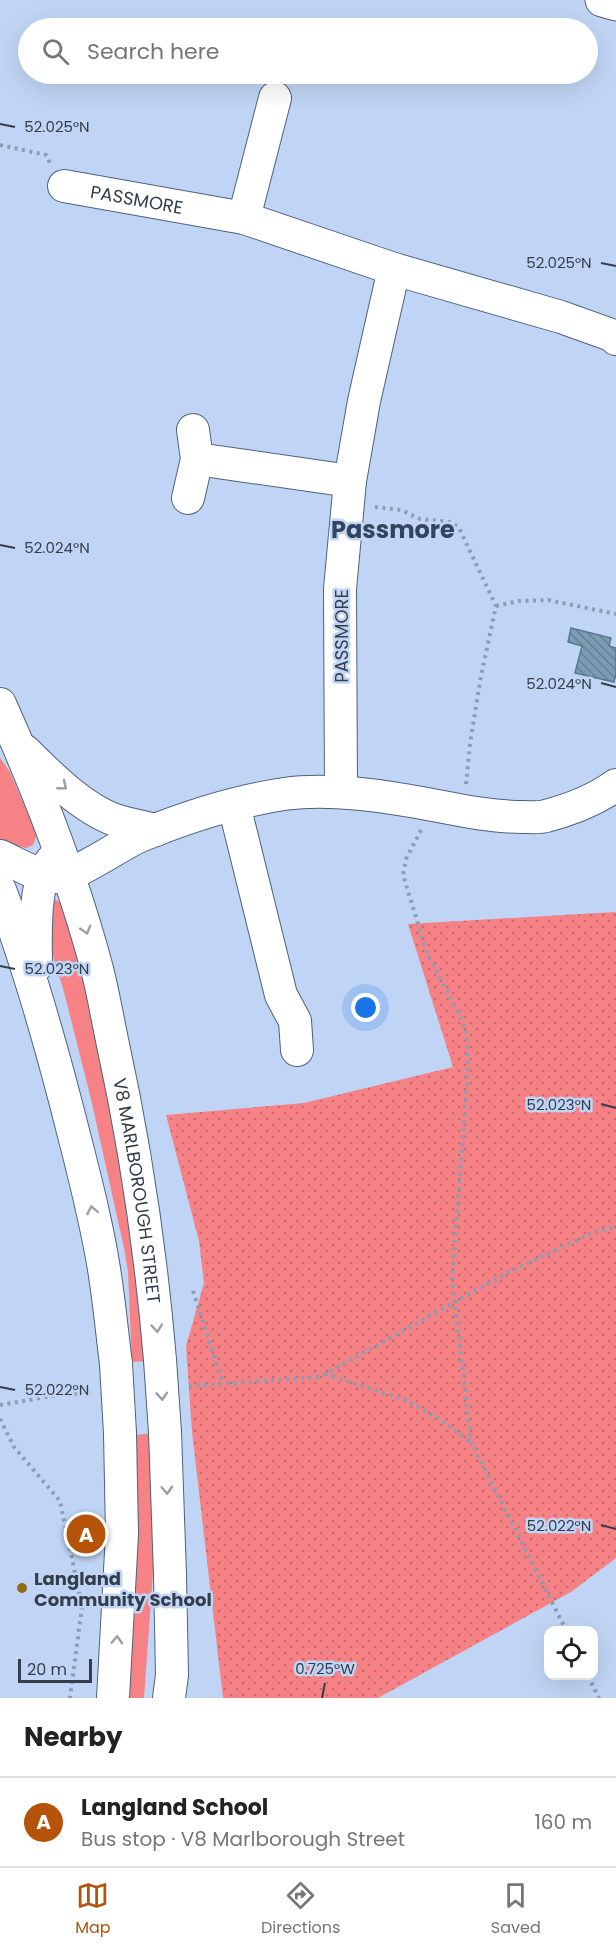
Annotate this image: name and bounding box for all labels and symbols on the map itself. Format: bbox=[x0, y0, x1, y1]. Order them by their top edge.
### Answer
text: 52.025°N bbox=[24, 116, 90, 137]
street label: PASSMORE bbox=[89, 178, 185, 219]
text: 52.025°N bbox=[526, 252, 592, 273]
district label: Passmore bbox=[331, 513, 455, 546]
text: 52.024°N bbox=[24, 537, 90, 558]
street label: PASSMORE bbox=[329, 589, 354, 683]
text: 52.024°N bbox=[526, 673, 592, 694]
one-way arrow bbox=[56, 779, 67, 790]
one-way arrow bbox=[79, 924, 91, 935]
text: 52.023°N bbox=[25, 958, 89, 979]
your location bbox=[351, 993, 380, 1022]
street label: V8 MARLBOROUGH STREET bbox=[108, 1076, 167, 1305]
text: 52.023°N bbox=[527, 1094, 591, 1115]
one-way arrow bbox=[86, 1206, 99, 1216]
one-way arrow bbox=[151, 1324, 164, 1333]
text: 52.022°N bbox=[25, 1379, 89, 1400]
one-way arrow bbox=[156, 1391, 169, 1400]
one-way arrow bbox=[160, 1486, 173, 1495]
pin: A bbox=[66, 1512, 106, 1556]
text: 52.022°N bbox=[527, 1515, 591, 1536]
place label: Langland Community School bbox=[34, 1566, 212, 1612]
marker: Langland Community School bbox=[15, 1581, 29, 1595]
one-way arrow bbox=[110, 1635, 123, 1644]
scale bar bbox=[18, 1656, 92, 1684]
text: 0.725°W bbox=[295, 1658, 355, 1679]

